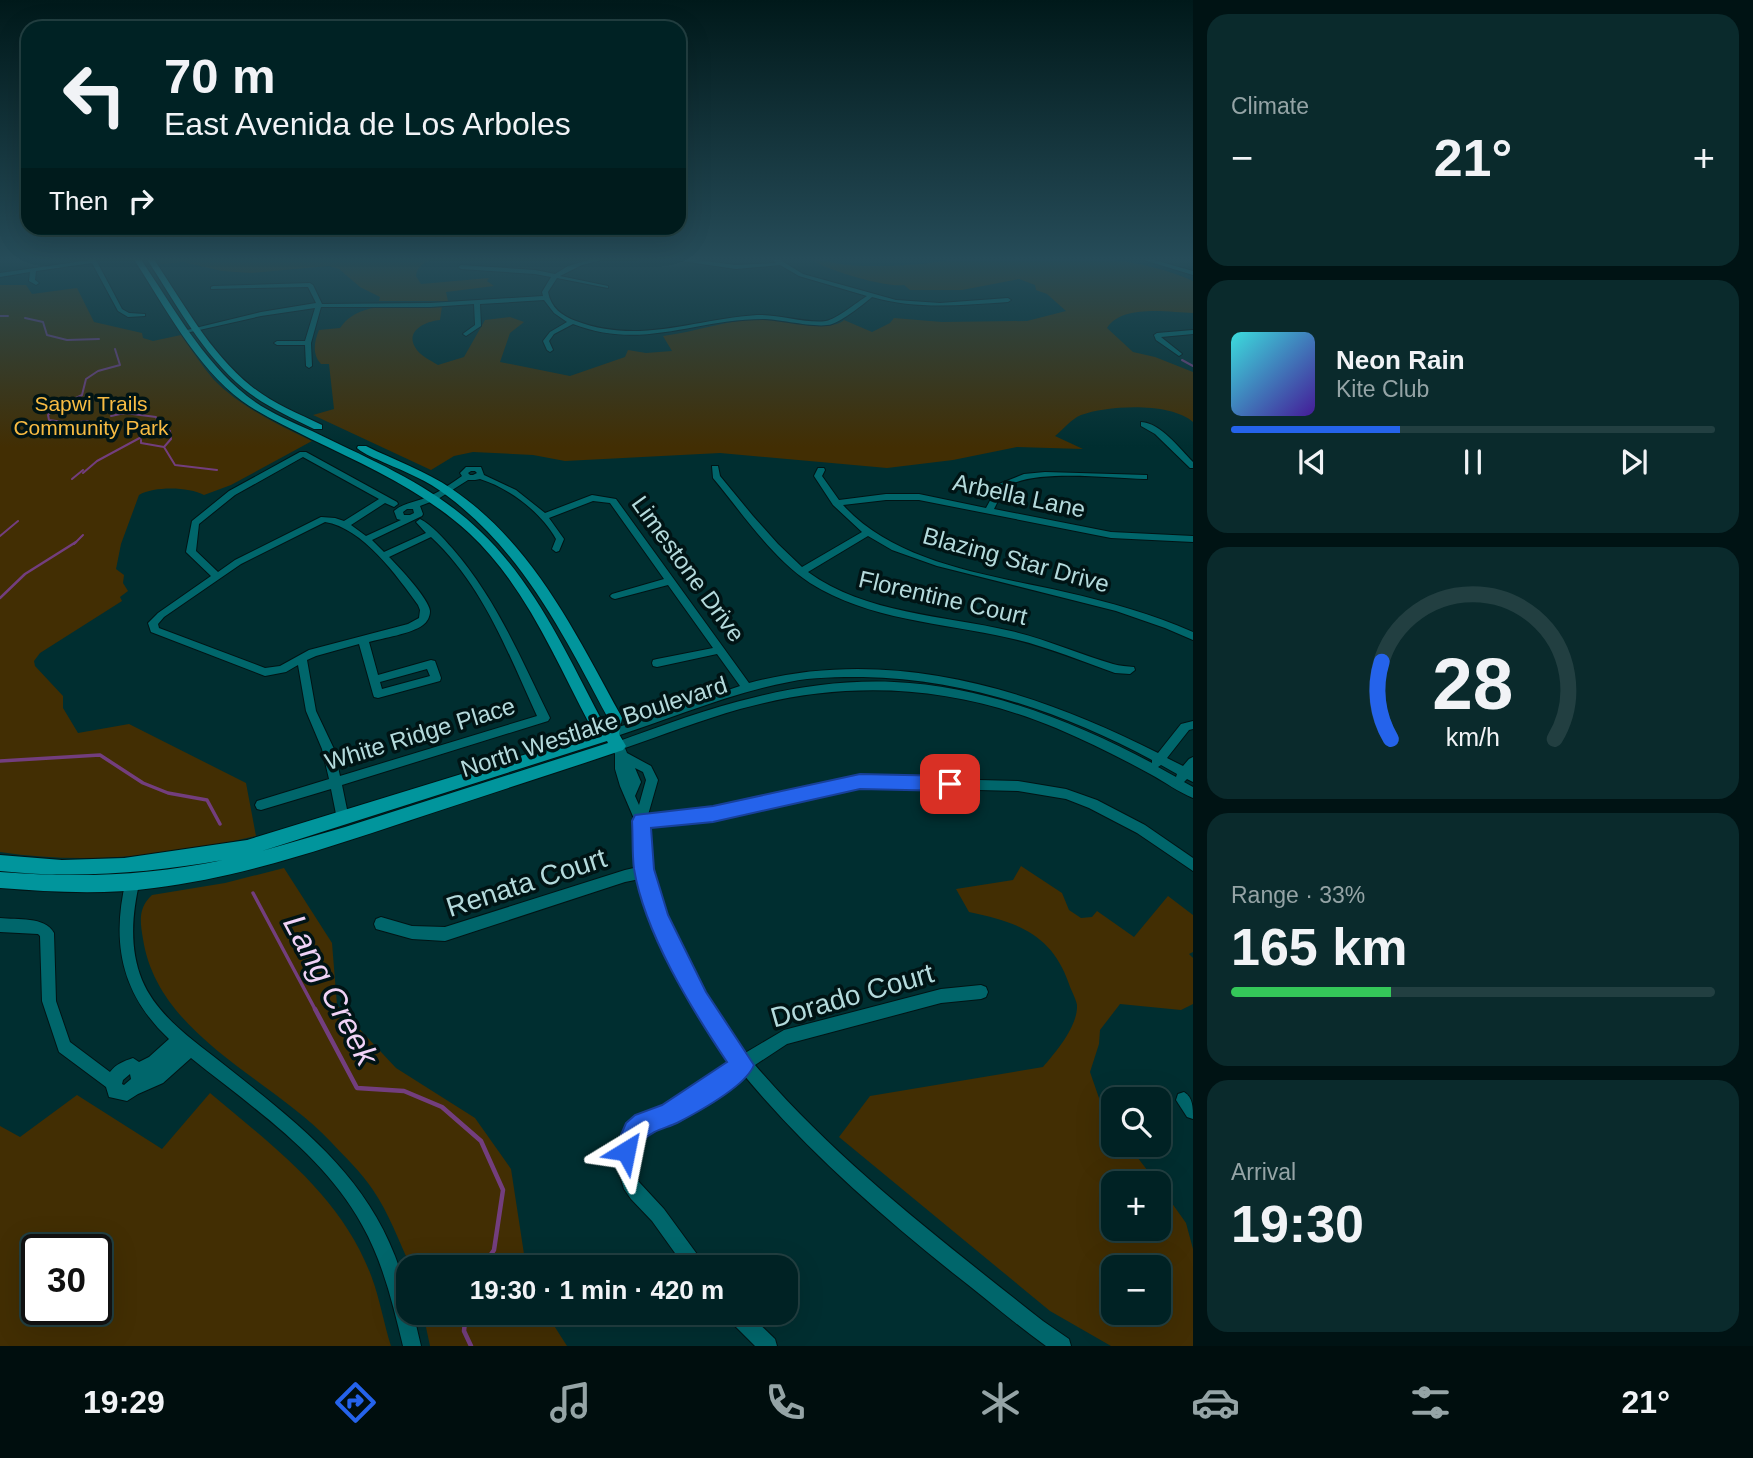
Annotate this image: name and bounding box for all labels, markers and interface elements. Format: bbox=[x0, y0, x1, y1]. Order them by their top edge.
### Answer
icon: left bbox=[49, 49, 140, 140]
text: 70 m bbox=[164, 49, 276, 103]
text: Climate bbox=[1231, 93, 1309, 119]
text: East Avenida de Los Arboles bbox=[164, 106, 571, 142]
text: 21° bbox=[1434, 129, 1512, 187]
text: − bbox=[1231, 137, 1253, 179]
text: + bbox=[1693, 137, 1715, 179]
icon: right bbox=[122, 182, 160, 220]
text: Then bbox=[49, 186, 108, 216]
text: Neon Rain bbox=[1336, 345, 1465, 375]
text: Kite Club bbox=[1336, 376, 1429, 402]
park label: Sapwi Trails Community Park bbox=[13, 392, 169, 439]
icon: previous bbox=[1293, 443, 1331, 481]
icon: pause bbox=[1454, 443, 1492, 481]
icon: next bbox=[1615, 443, 1653, 481]
street label: Arbella Lane bbox=[950, 468, 1088, 523]
street label: Limestone Drive bbox=[627, 491, 750, 647]
street label: Blazing Star Drive bbox=[920, 522, 1112, 597]
street label: Florentine Court bbox=[856, 565, 1030, 630]
text: 28 bbox=[1433, 643, 1513, 724]
street label: North Westlake Boulevard bbox=[457, 671, 730, 782]
street label: White Ridge Place bbox=[322, 692, 518, 775]
text: km/h bbox=[1446, 723, 1500, 751]
pin bbox=[920, 754, 980, 814]
icon: arrive bbox=[931, 765, 969, 803]
street label: Renata Court bbox=[442, 842, 610, 923]
text: Range · 33% bbox=[1231, 882, 1365, 908]
water label: Lang Creek bbox=[276, 909, 387, 1073]
text: 165 km bbox=[1231, 918, 1407, 976]
street label: Dorado Court bbox=[767, 957, 937, 1034]
map controls bbox=[1101, 1087, 1171, 1325]
button: search bbox=[1101, 1087, 1171, 1157]
position arrow bbox=[589, 1114, 663, 1188]
text: Arrival bbox=[1231, 1159, 1296, 1185]
button: + bbox=[1101, 1171, 1171, 1241]
text: 19:30 bbox=[1231, 1195, 1364, 1253]
speed limit sign: 30 bbox=[21, 1234, 112, 1325]
button: − bbox=[1101, 1255, 1171, 1325]
text: 19:30 · 1 min · 420 m bbox=[470, 1275, 724, 1305]
icon: directions bbox=[331, 1378, 380, 1427]
icon: music bbox=[546, 1378, 595, 1427]
icon: phone bbox=[761, 1378, 810, 1427]
icon: climate bbox=[976, 1378, 1025, 1427]
icon: car bbox=[1191, 1378, 1240, 1427]
icon: filters bbox=[1406, 1378, 1455, 1427]
text: 19:29 bbox=[83, 1384, 165, 1420]
text: 21° bbox=[1622, 1384, 1670, 1420]

